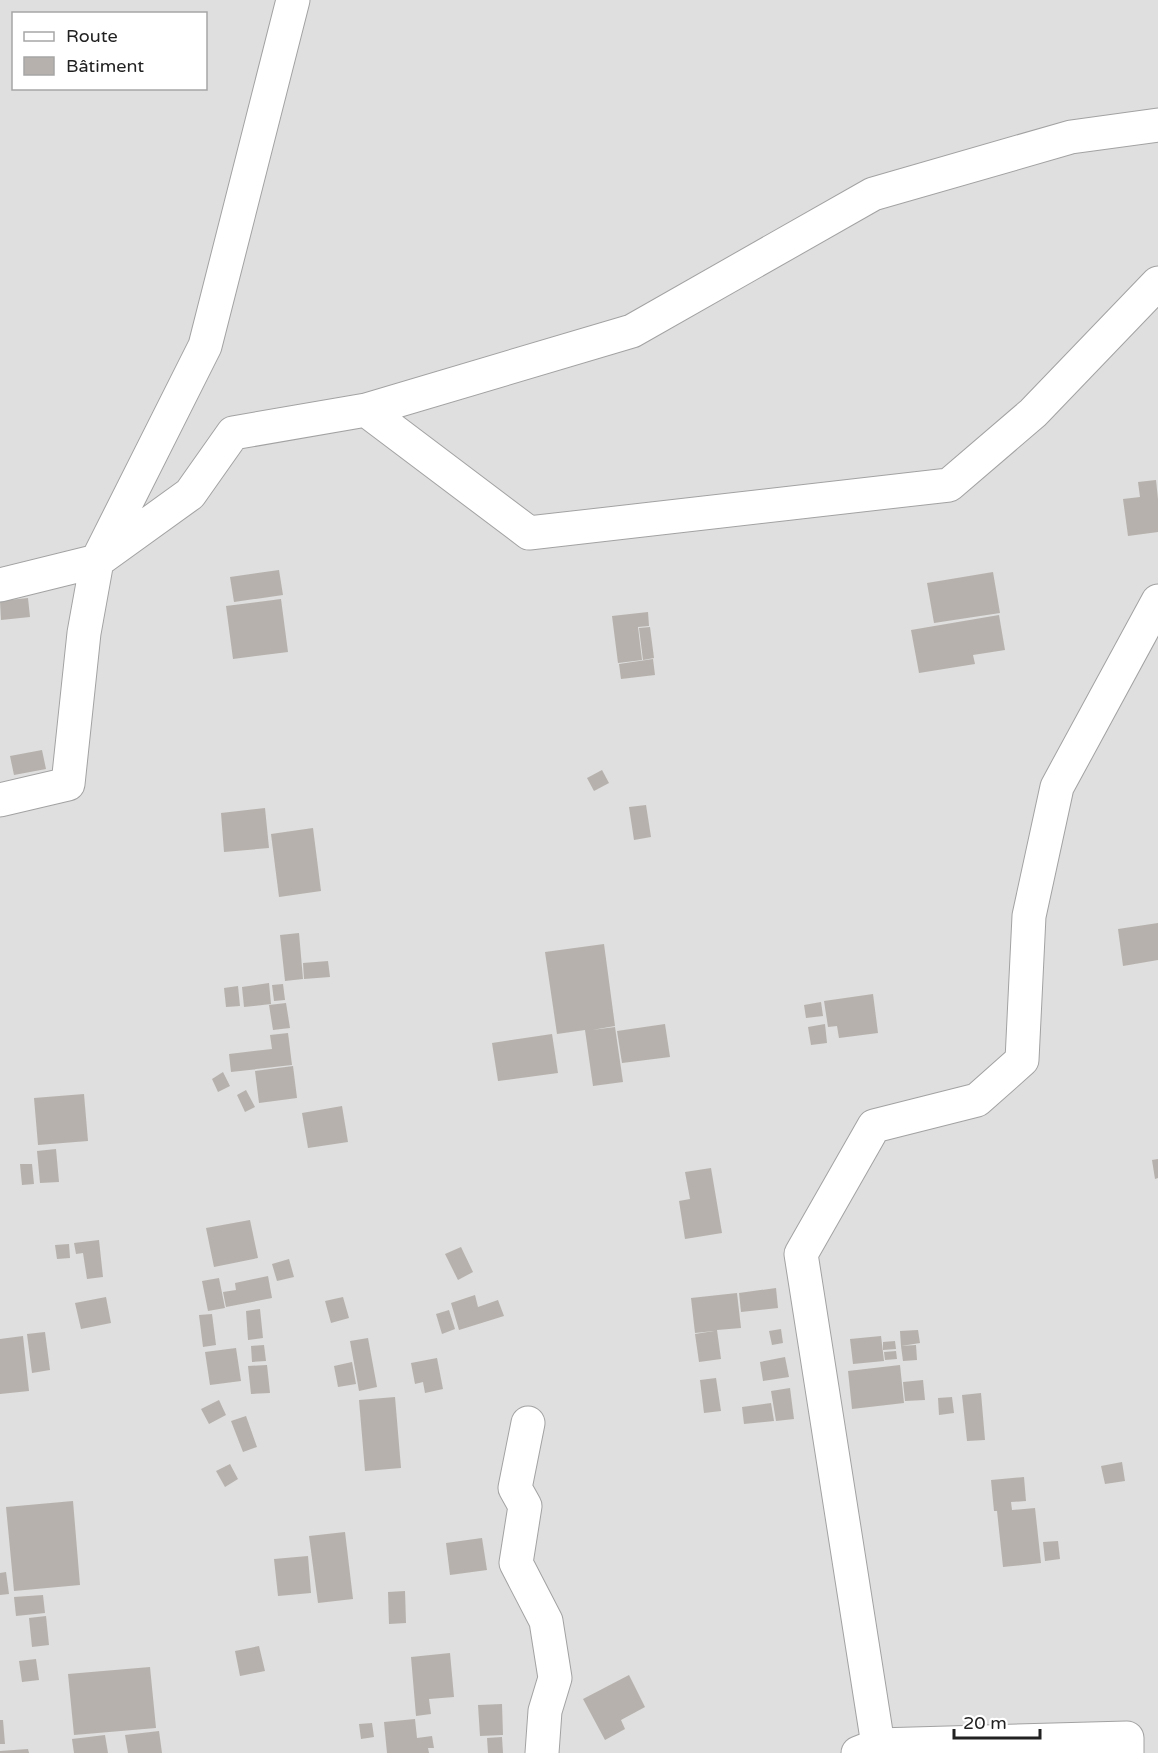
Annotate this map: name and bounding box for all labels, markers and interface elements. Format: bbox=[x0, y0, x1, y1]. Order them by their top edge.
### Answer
legend bbox=[12, 12, 207, 90]
text: Route bbox=[66, 25, 118, 47]
text: Bâtiment bbox=[66, 55, 144, 77]
scale bar bbox=[954, 1702, 1040, 1740]
text: 20 m bbox=[963, 1712, 1007, 1734]

